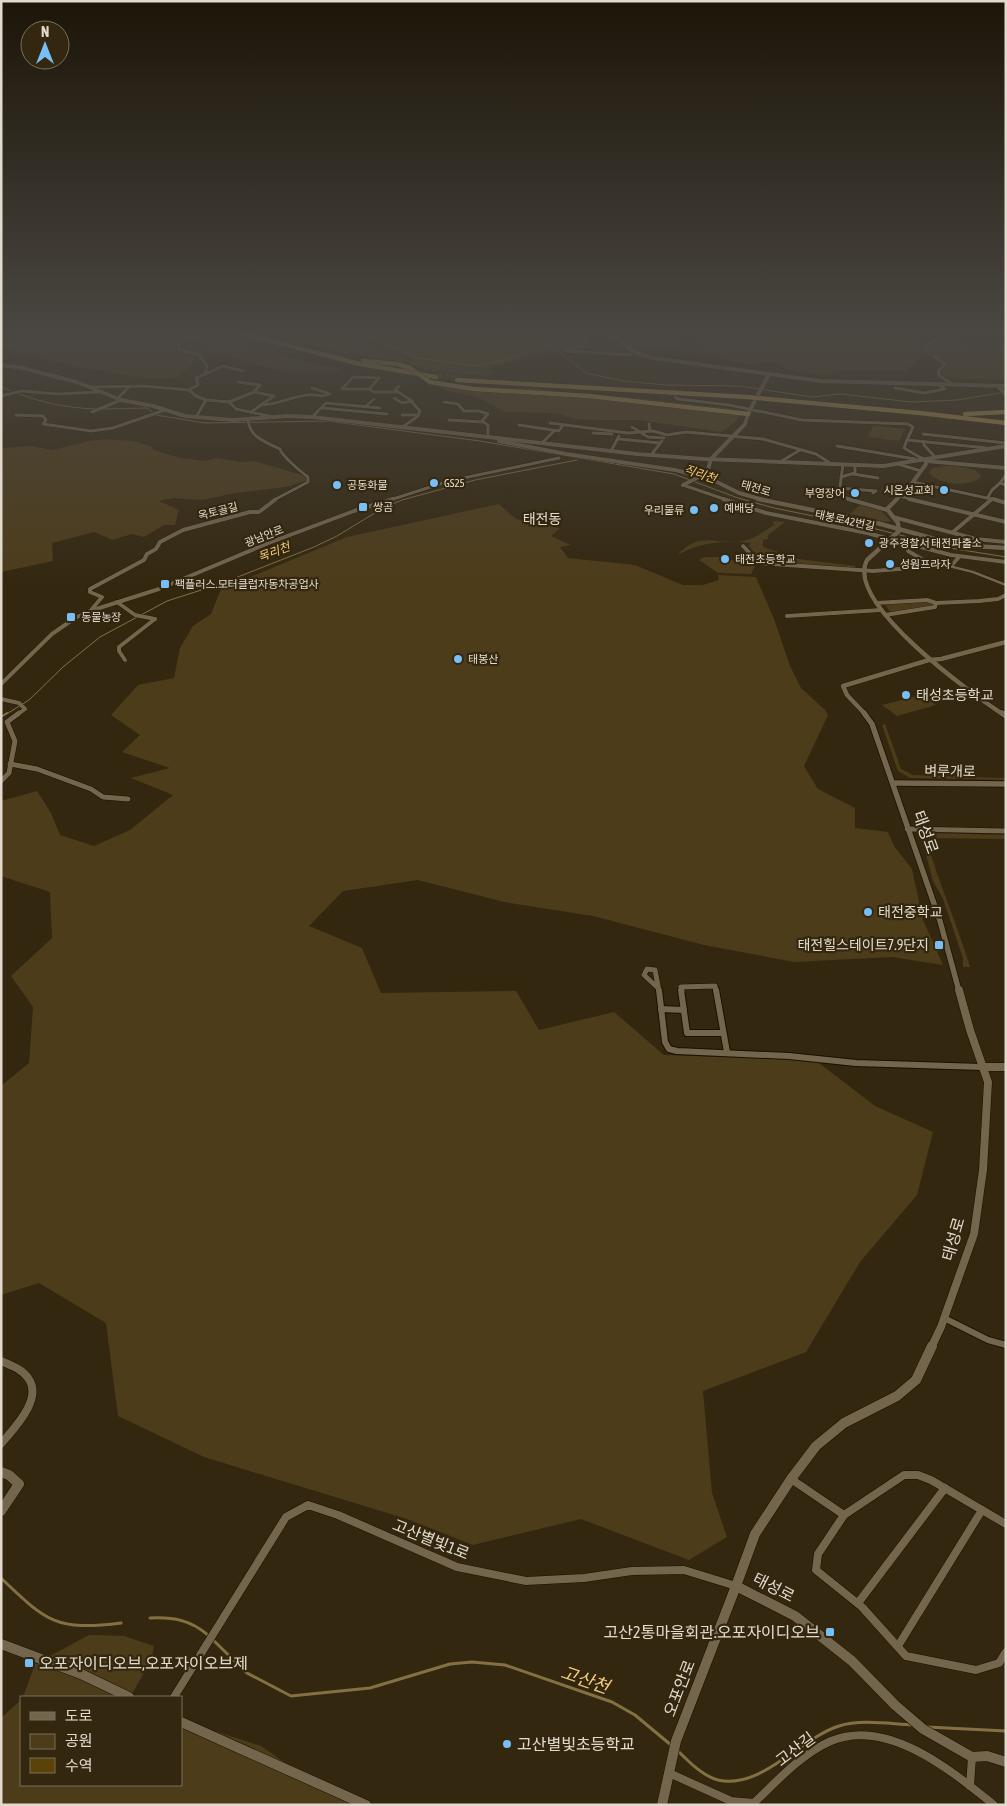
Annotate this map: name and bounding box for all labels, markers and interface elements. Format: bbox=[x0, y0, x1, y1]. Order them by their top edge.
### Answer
north arrow bbox=[20, 20, 70, 70]
text: N bbox=[41, 24, 49, 40]
water label: 직리천 bbox=[682, 462, 720, 487]
marker: GS25 bbox=[428, 477, 440, 489]
place label: GS25 bbox=[444, 477, 465, 489]
street label: 태전로 bbox=[740, 478, 772, 498]
marker: 공동화물 bbox=[331, 479, 343, 491]
place label: 공동화물 bbox=[347, 479, 387, 491]
place label: 시온성교회 bbox=[883, 484, 934, 496]
marker: 시온성교회 bbox=[938, 484, 950, 496]
place label: 부영장어 bbox=[805, 487, 845, 499]
marker: 부영장어 bbox=[849, 487, 861, 499]
street label: 옥토골길 bbox=[197, 500, 239, 522]
marker: 쌍곰 bbox=[357, 501, 369, 513]
place label: 쌍곰 bbox=[373, 501, 393, 513]
marker: 예배당 bbox=[708, 502, 720, 514]
place label: 예배당 bbox=[724, 502, 754, 514]
place label: 우리물류 bbox=[644, 504, 684, 516]
marker: 우리물류 bbox=[688, 504, 700, 516]
street label: 태봉로42번길 bbox=[814, 508, 876, 532]
district label: 태전동 bbox=[523, 511, 561, 527]
street label: 광남안로 bbox=[243, 523, 285, 549]
marker: 광주경찰서 태전파출소 bbox=[863, 537, 875, 549]
place label: 광주경찰서 태전파출소 bbox=[879, 537, 982, 549]
water label: 목리천 bbox=[256, 539, 294, 564]
marker: 태전초등학교 bbox=[719, 553, 731, 565]
place label: 태전초등학교 bbox=[735, 553, 796, 565]
marker: 성원프라자 bbox=[884, 558, 896, 570]
place label: 성원프라자 bbox=[900, 558, 951, 570]
marker: 팩플러스.모터클럽자동차공업사 bbox=[159, 578, 171, 590]
place label: 팩플러스.모터클럽자동차공업사 bbox=[175, 578, 319, 590]
marker: 동물농장 bbox=[65, 611, 77, 623]
place label: 동물농장 bbox=[81, 611, 121, 623]
marker: 태봉산 bbox=[452, 653, 464, 665]
place label: 태봉산 bbox=[468, 653, 498, 665]
place label: 태성초등학교 bbox=[916, 687, 993, 703]
marker: 태성초등학교 bbox=[900, 689, 912, 701]
street label: 벼루개로 bbox=[924, 763, 976, 779]
street label: 태성로 bbox=[910, 808, 942, 856]
place label: 태전중학교 bbox=[878, 904, 943, 920]
marker: 태전중학교 bbox=[862, 906, 874, 918]
place label: 태전힐스테이트7.9단지 bbox=[797, 937, 929, 953]
marker: 태전힐스테이트7.9단지 bbox=[933, 939, 945, 951]
street label: 태성로 bbox=[938, 1215, 968, 1263]
street label: 고산별빛1로 bbox=[390, 1515, 472, 1563]
street label: 태성로 bbox=[750, 1569, 798, 1605]
place label: 고산2통마을회관.오포자이디오브 bbox=[604, 1623, 820, 1641]
marker: 고산2통마을회관.오포자이디오브 bbox=[824, 1626, 836, 1638]
place label: 오포자이디오브,오포자이오브제 bbox=[39, 1654, 248, 1672]
marker: 오포자이디오브,오포자이오브제 bbox=[23, 1657, 35, 1669]
street label: 오포안로 bbox=[660, 1657, 698, 1719]
water label: 고산천 bbox=[558, 1662, 614, 1698]
legend bbox=[20, 1696, 182, 1786]
text: 도로 bbox=[65, 1707, 93, 1724]
street label: 고산길 bbox=[772, 1729, 818, 1769]
text: 공원 bbox=[65, 1732, 93, 1749]
place label: 고산별빛초등학교 bbox=[517, 1735, 635, 1753]
marker: 고산별빛초등학교 bbox=[501, 1738, 513, 1750]
text: 수역 bbox=[65, 1757, 93, 1774]

